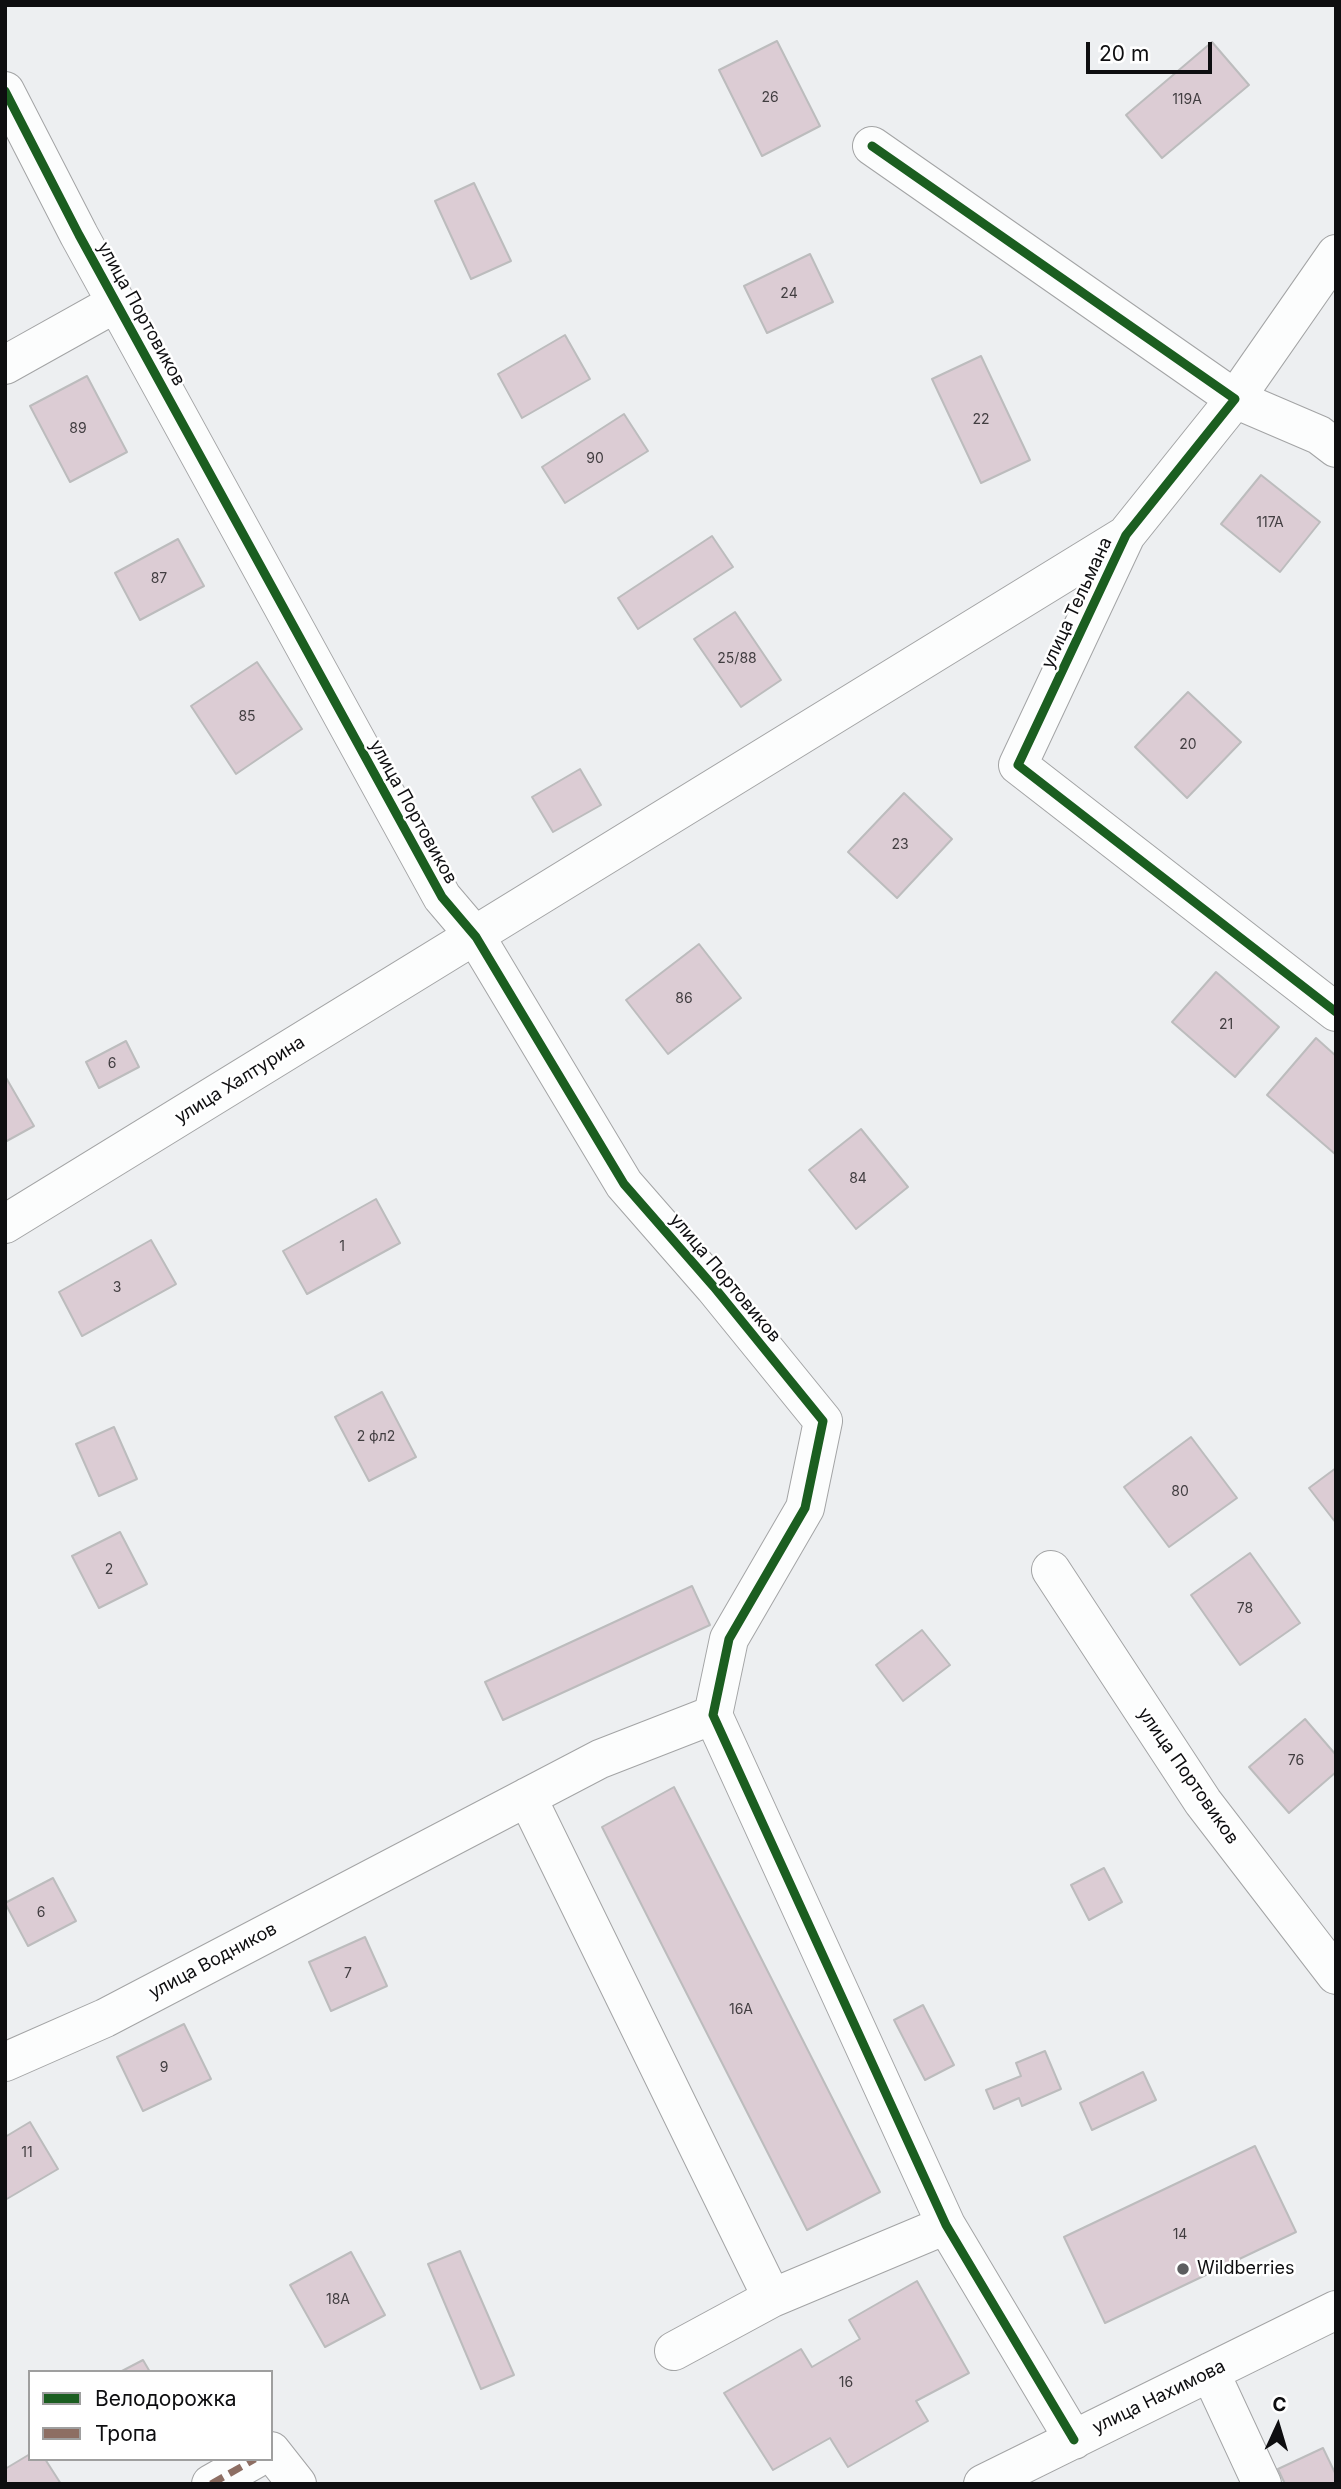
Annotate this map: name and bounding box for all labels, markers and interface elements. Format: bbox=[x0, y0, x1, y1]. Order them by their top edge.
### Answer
scale bar bbox=[1089, 28, 1215, 72]
text: 20 m bbox=[1099, 41, 1149, 66]
house number: 26 bbox=[761, 90, 779, 106]
house number: 119А bbox=[1172, 92, 1202, 108]
street label: улица Портовиков bbox=[92, 238, 190, 390]
house number: 24 bbox=[780, 286, 798, 302]
house number: 22 bbox=[972, 412, 990, 428]
house number: 89 bbox=[69, 421, 87, 437]
house number: 90 bbox=[586, 451, 604, 467]
house number: 117А bbox=[1256, 515, 1284, 531]
street label: улица Тельмана bbox=[1037, 534, 1117, 672]
house number: 87 bbox=[151, 571, 167, 587]
house number: 25/88 bbox=[717, 651, 757, 667]
house number: 85 bbox=[238, 709, 256, 725]
street label: улица Портовиков bbox=[364, 736, 462, 888]
house number: 20 bbox=[1179, 737, 1197, 753]
house number: 23 bbox=[891, 837, 909, 853]
house number: 86 bbox=[675, 991, 693, 1007]
house number: 21 bbox=[1219, 1017, 1233, 1033]
street label: улица Халтурина bbox=[171, 1031, 309, 1129]
house number: 6 bbox=[108, 1056, 116, 1072]
house number: 84 bbox=[849, 1171, 867, 1187]
street label: улица Портовиков bbox=[665, 1209, 785, 1347]
house number: 1 bbox=[339, 1239, 345, 1255]
house number: 3 bbox=[113, 1280, 121, 1296]
house number: 2 фл2 bbox=[357, 1429, 395, 1445]
house number: 80 bbox=[1171, 1484, 1189, 1500]
house number: 2 bbox=[105, 1562, 113, 1578]
house number: 78 bbox=[1237, 1601, 1253, 1617]
street label: улица Портовиков bbox=[1133, 1704, 1243, 1848]
house number: 76 bbox=[1288, 1753, 1304, 1769]
house number: 6 bbox=[37, 1905, 45, 1921]
street label: улица Водников bbox=[145, 1918, 281, 2004]
house number: 7 bbox=[344, 1966, 352, 1982]
house number: 16А bbox=[729, 2002, 753, 2018]
house number: 9 bbox=[160, 2060, 168, 2076]
house number: 11 bbox=[21, 2145, 33, 2161]
house number: 14 bbox=[1173, 2227, 1187, 2243]
place label: Wildberries bbox=[1197, 2258, 1294, 2280]
marker: Wildberries bbox=[1175, 2261, 1191, 2277]
house number: 18А bbox=[326, 2292, 350, 2308]
street label: улица Нахимова bbox=[1089, 2355, 1229, 2439]
legend bbox=[28, 2370, 273, 2461]
house number: 16 bbox=[839, 2375, 853, 2391]
text: Велодорожка bbox=[95, 2386, 237, 2411]
north arrow bbox=[1243, 2391, 1313, 2461]
text: С bbox=[1272, 2393, 1287, 2417]
text: Тропа bbox=[95, 2421, 157, 2446]

